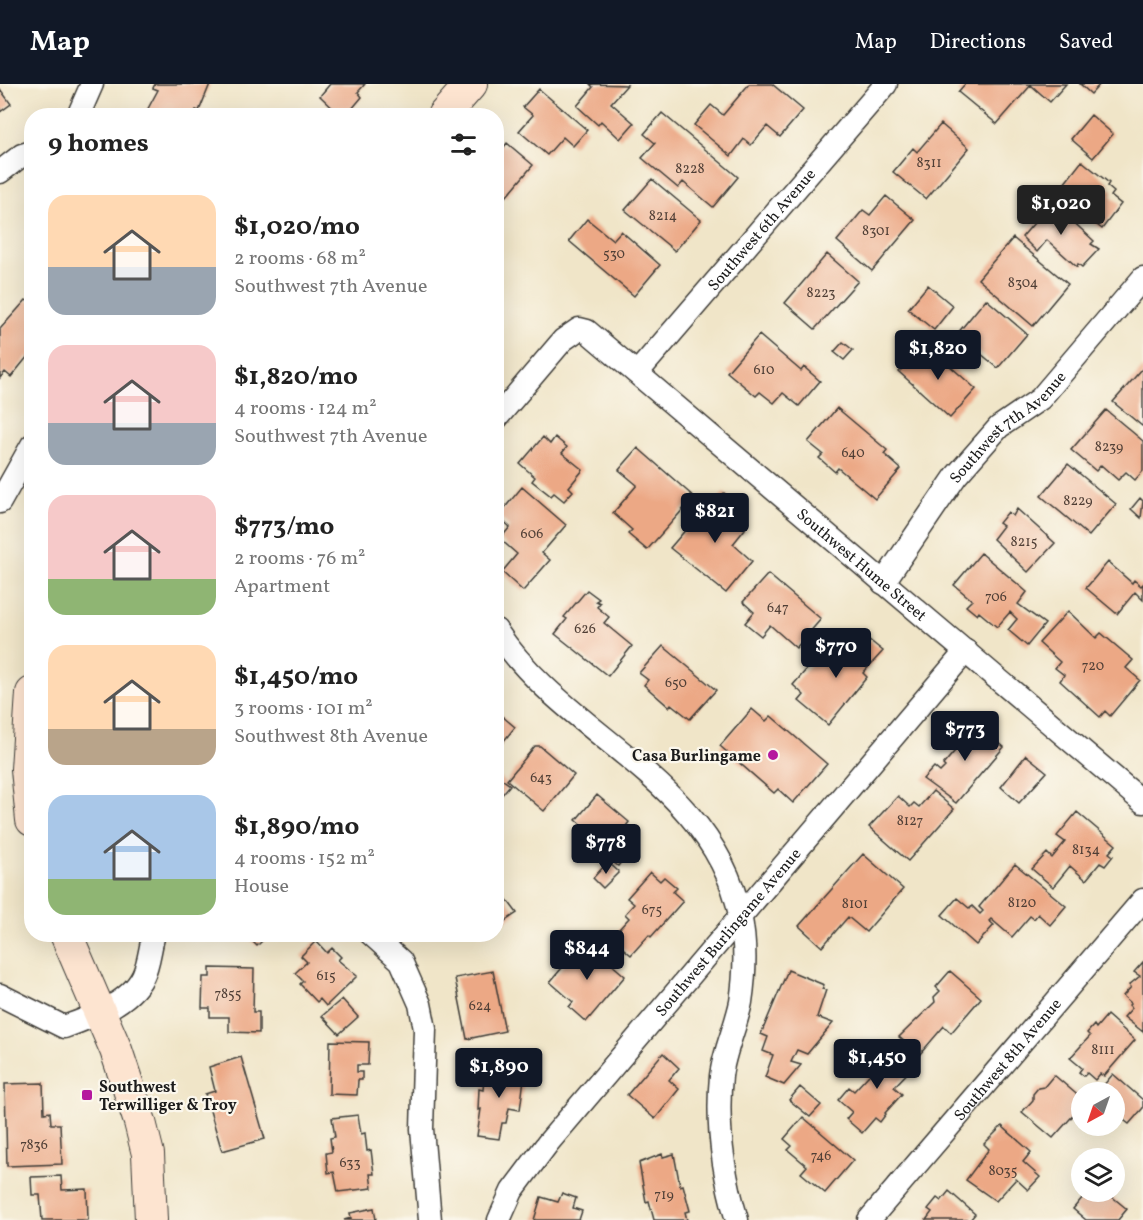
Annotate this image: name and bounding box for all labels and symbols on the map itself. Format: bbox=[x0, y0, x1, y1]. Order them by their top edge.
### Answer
house number: 8311 bbox=[916, 154, 942, 173]
house number: 8228 bbox=[675, 160, 705, 179]
street label: Southwest 6th Avenue bbox=[704, 164, 822, 296]
pin: $1,020 bbox=[1012, 185, 1110, 236]
house number: 8214 bbox=[649, 207, 677, 226]
house number: 8301 bbox=[862, 222, 890, 241]
house number: 530 bbox=[603, 245, 625, 264]
house number: 8304 bbox=[1008, 274, 1038, 293]
house number: 8223 bbox=[807, 284, 835, 303]
pin: $1,820 bbox=[889, 330, 987, 381]
house number: 610 bbox=[754, 361, 774, 380]
street label: Southwest 7th Avenue bbox=[945, 367, 1072, 488]
house number: 8239 bbox=[1095, 438, 1123, 457]
house number: 640 bbox=[841, 444, 865, 463]
house number: 8229 bbox=[1063, 492, 1093, 511]
pin: $821 bbox=[679, 493, 751, 544]
street label: Southwest Hume Street bbox=[791, 504, 931, 628]
house number: 606 bbox=[521, 525, 543, 544]
house number: 8215 bbox=[1011, 533, 1037, 552]
house number: 706 bbox=[985, 588, 1007, 607]
house number: 647 bbox=[767, 599, 789, 618]
house number: 626 bbox=[574, 620, 596, 639]
pin: $770 bbox=[800, 628, 872, 679]
house number: 720 bbox=[1082, 657, 1104, 676]
house number: 650 bbox=[665, 674, 687, 693]
pin: $773 bbox=[929, 711, 1001, 762]
place label: Casa Burlingame bbox=[632, 746, 761, 768]
marker: Casa Burlingame bbox=[766, 748, 780, 762]
house number: 643 bbox=[530, 769, 552, 788]
house number: 8127 bbox=[897, 812, 923, 831]
pin: $778 bbox=[570, 824, 642, 875]
house number: 8134 bbox=[1072, 841, 1100, 860]
street label: Southwest Burlingame Avenue bbox=[651, 844, 807, 1022]
house number: 8120 bbox=[1008, 894, 1036, 913]
house number: 8101 bbox=[842, 895, 868, 914]
house number: 675 bbox=[642, 901, 662, 920]
pin: $844 bbox=[551, 930, 623, 981]
house number: 615 bbox=[316, 967, 336, 986]
house number: 7855 bbox=[215, 985, 241, 1004]
street label: Southwest 8th Avenue bbox=[950, 994, 1067, 1126]
house number: 624 bbox=[469, 997, 491, 1016]
pin: $1,450 bbox=[828, 1039, 926, 1090]
house number: 8111 bbox=[1091, 1041, 1115, 1060]
pin: $1,890 bbox=[450, 1048, 548, 1099]
place label: Southwest Terwilliger & Troy bbox=[99, 1077, 237, 1117]
north arrow bbox=[1071, 1082, 1125, 1136]
marker: Southwest Terwilliger & Troy bbox=[80, 1088, 94, 1102]
house number: 7836 bbox=[20, 1136, 48, 1155]
house number: 746 bbox=[811, 1147, 831, 1166]
house number: 633 bbox=[339, 1154, 361, 1173]
house number: 8035 bbox=[988, 1162, 1018, 1181]
house number: 719 bbox=[654, 1186, 674, 1205]

